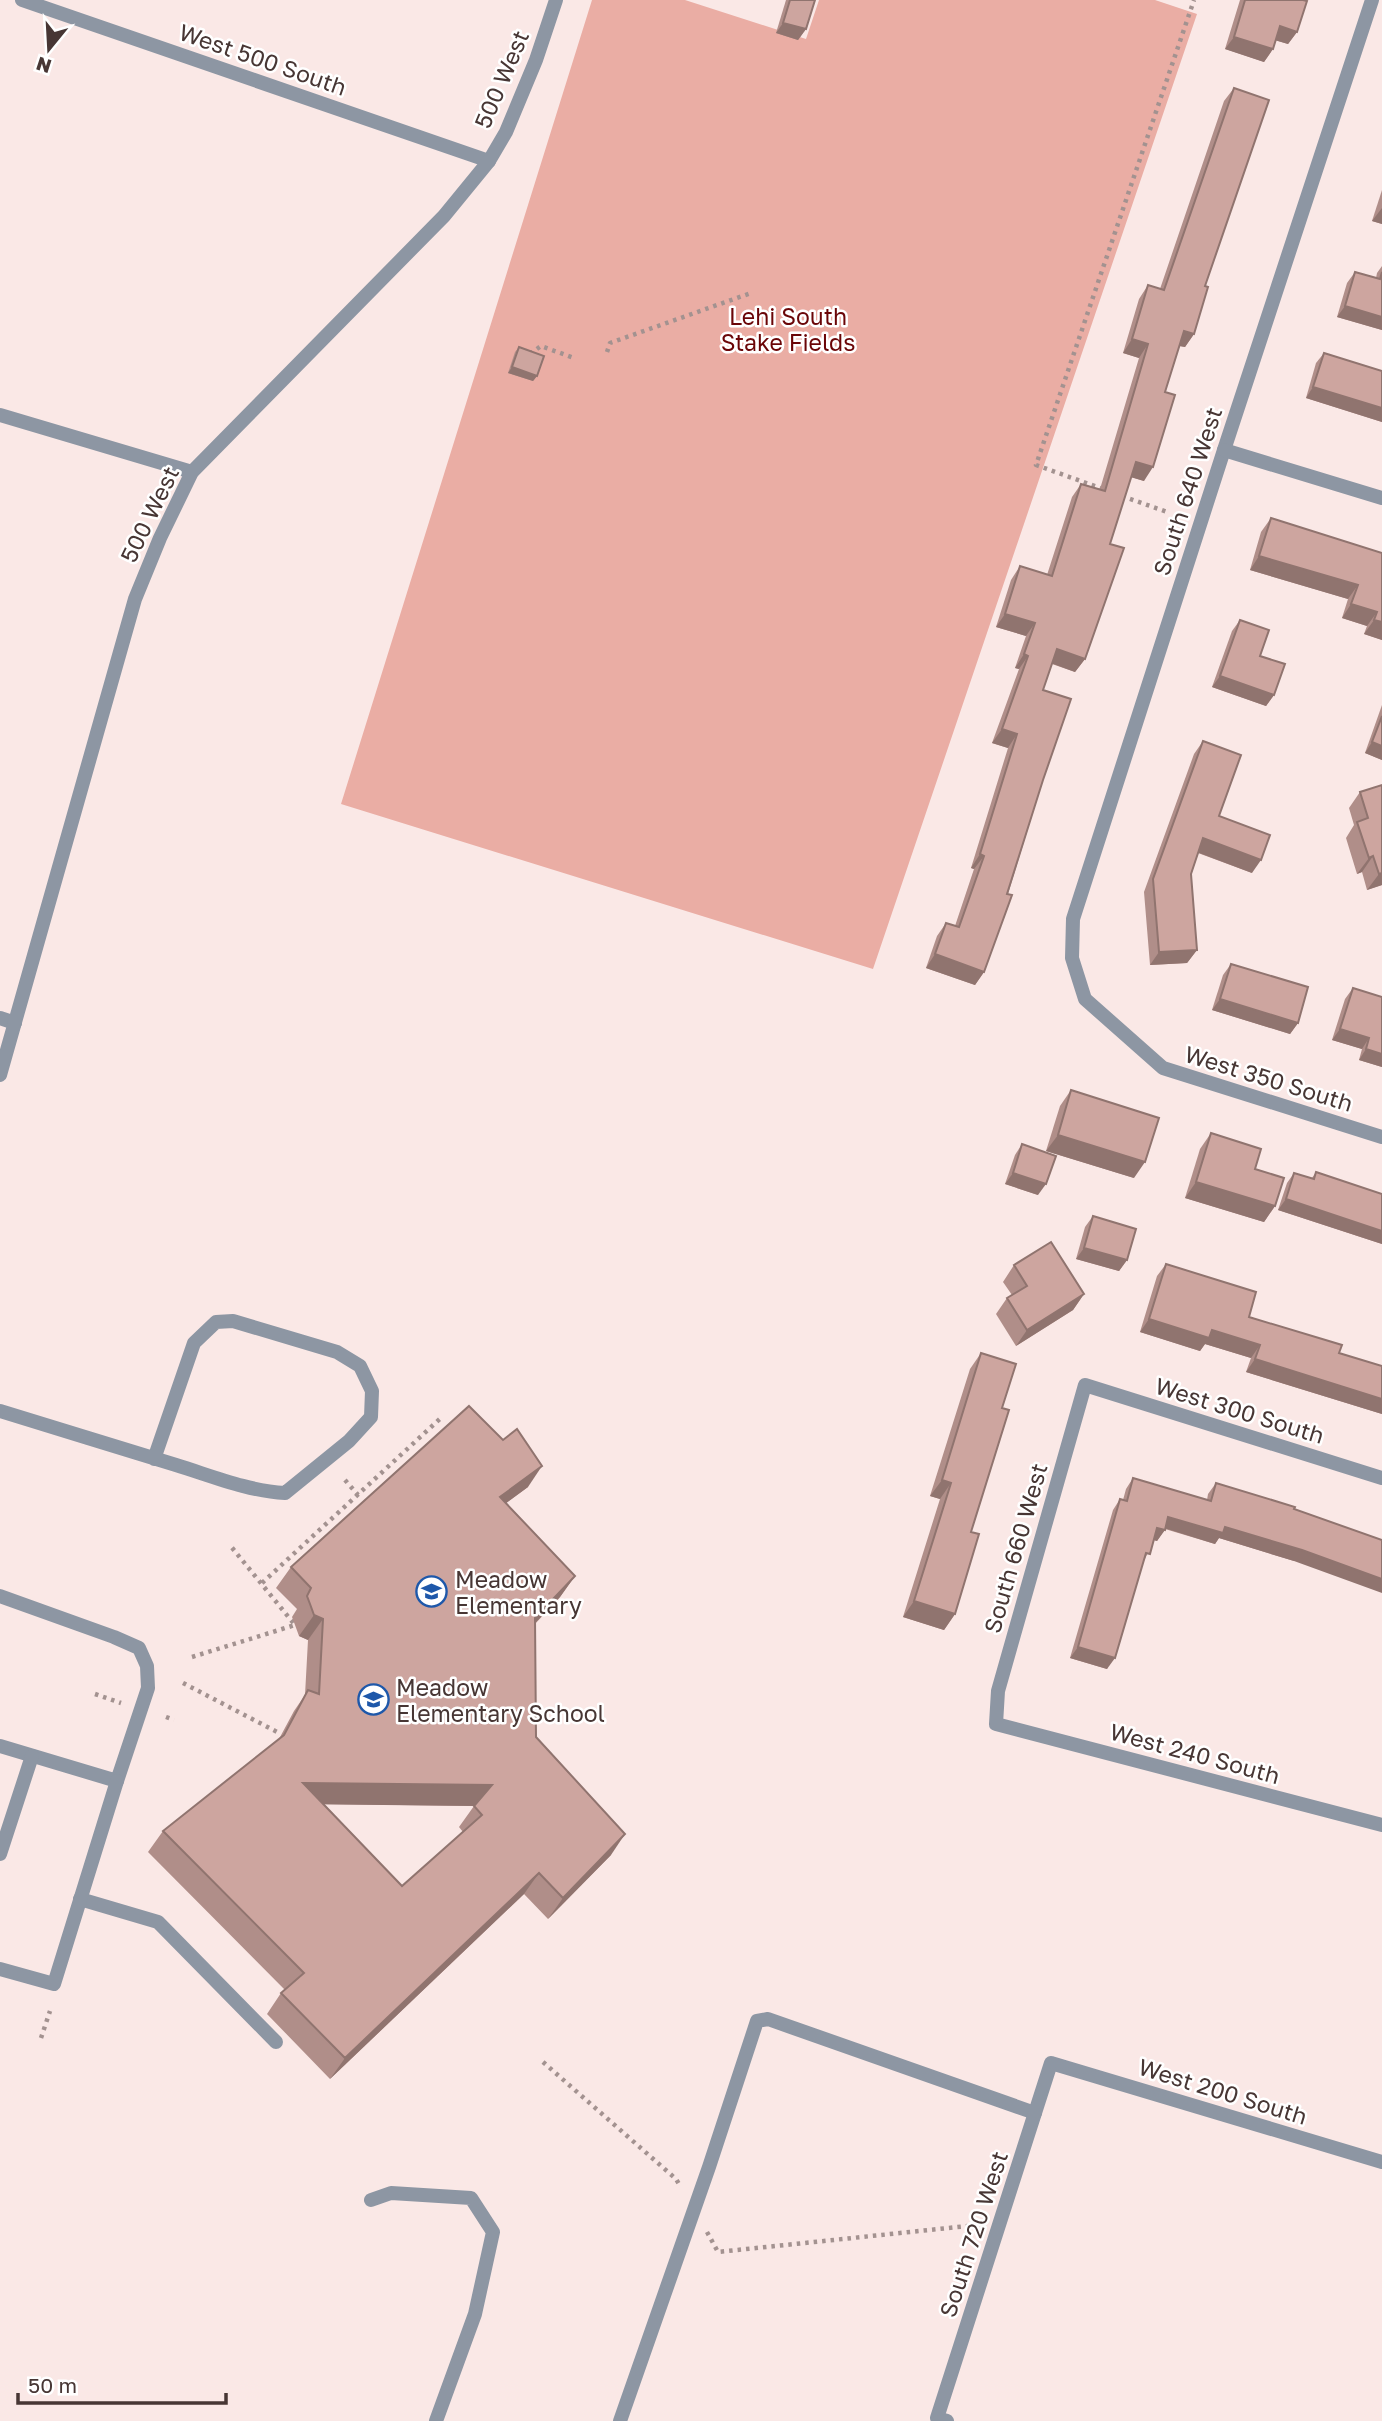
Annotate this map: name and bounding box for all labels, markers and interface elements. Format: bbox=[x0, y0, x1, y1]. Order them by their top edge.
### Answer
north arrow bbox=[14, 14, 84, 84]
street label: West 500 South bbox=[176, 17, 350, 101]
street label: 500 West bbox=[468, 26, 534, 132]
text: N bbox=[33, 52, 54, 79]
park label: Lehi South Stake Fields bbox=[721, 302, 855, 356]
street label: South 640 West bbox=[1147, 403, 1227, 579]
street label: 500 West bbox=[114, 461, 184, 567]
street label: West 350 South bbox=[1182, 1039, 1356, 1117]
street label: West 300 South bbox=[1152, 1371, 1328, 1449]
street label: South 660 West bbox=[977, 1460, 1053, 1636]
place label: Meadow Elementary bbox=[455, 1565, 582, 1619]
school or university icon: Meadow Elementary bbox=[415, 1575, 449, 1609]
place label: Meadow Elementary School bbox=[396, 1673, 605, 1727]
school or university icon: Meadow Elementary School bbox=[356, 1683, 390, 1717]
street label: West 240 South bbox=[1107, 1717, 1283, 1789]
street label: West 200 South bbox=[1135, 2052, 1311, 2130]
street label: South 720 West bbox=[933, 2147, 1013, 2321]
scale bar bbox=[18, 2362, 226, 2406]
text: 50 m bbox=[28, 2372, 77, 2398]

